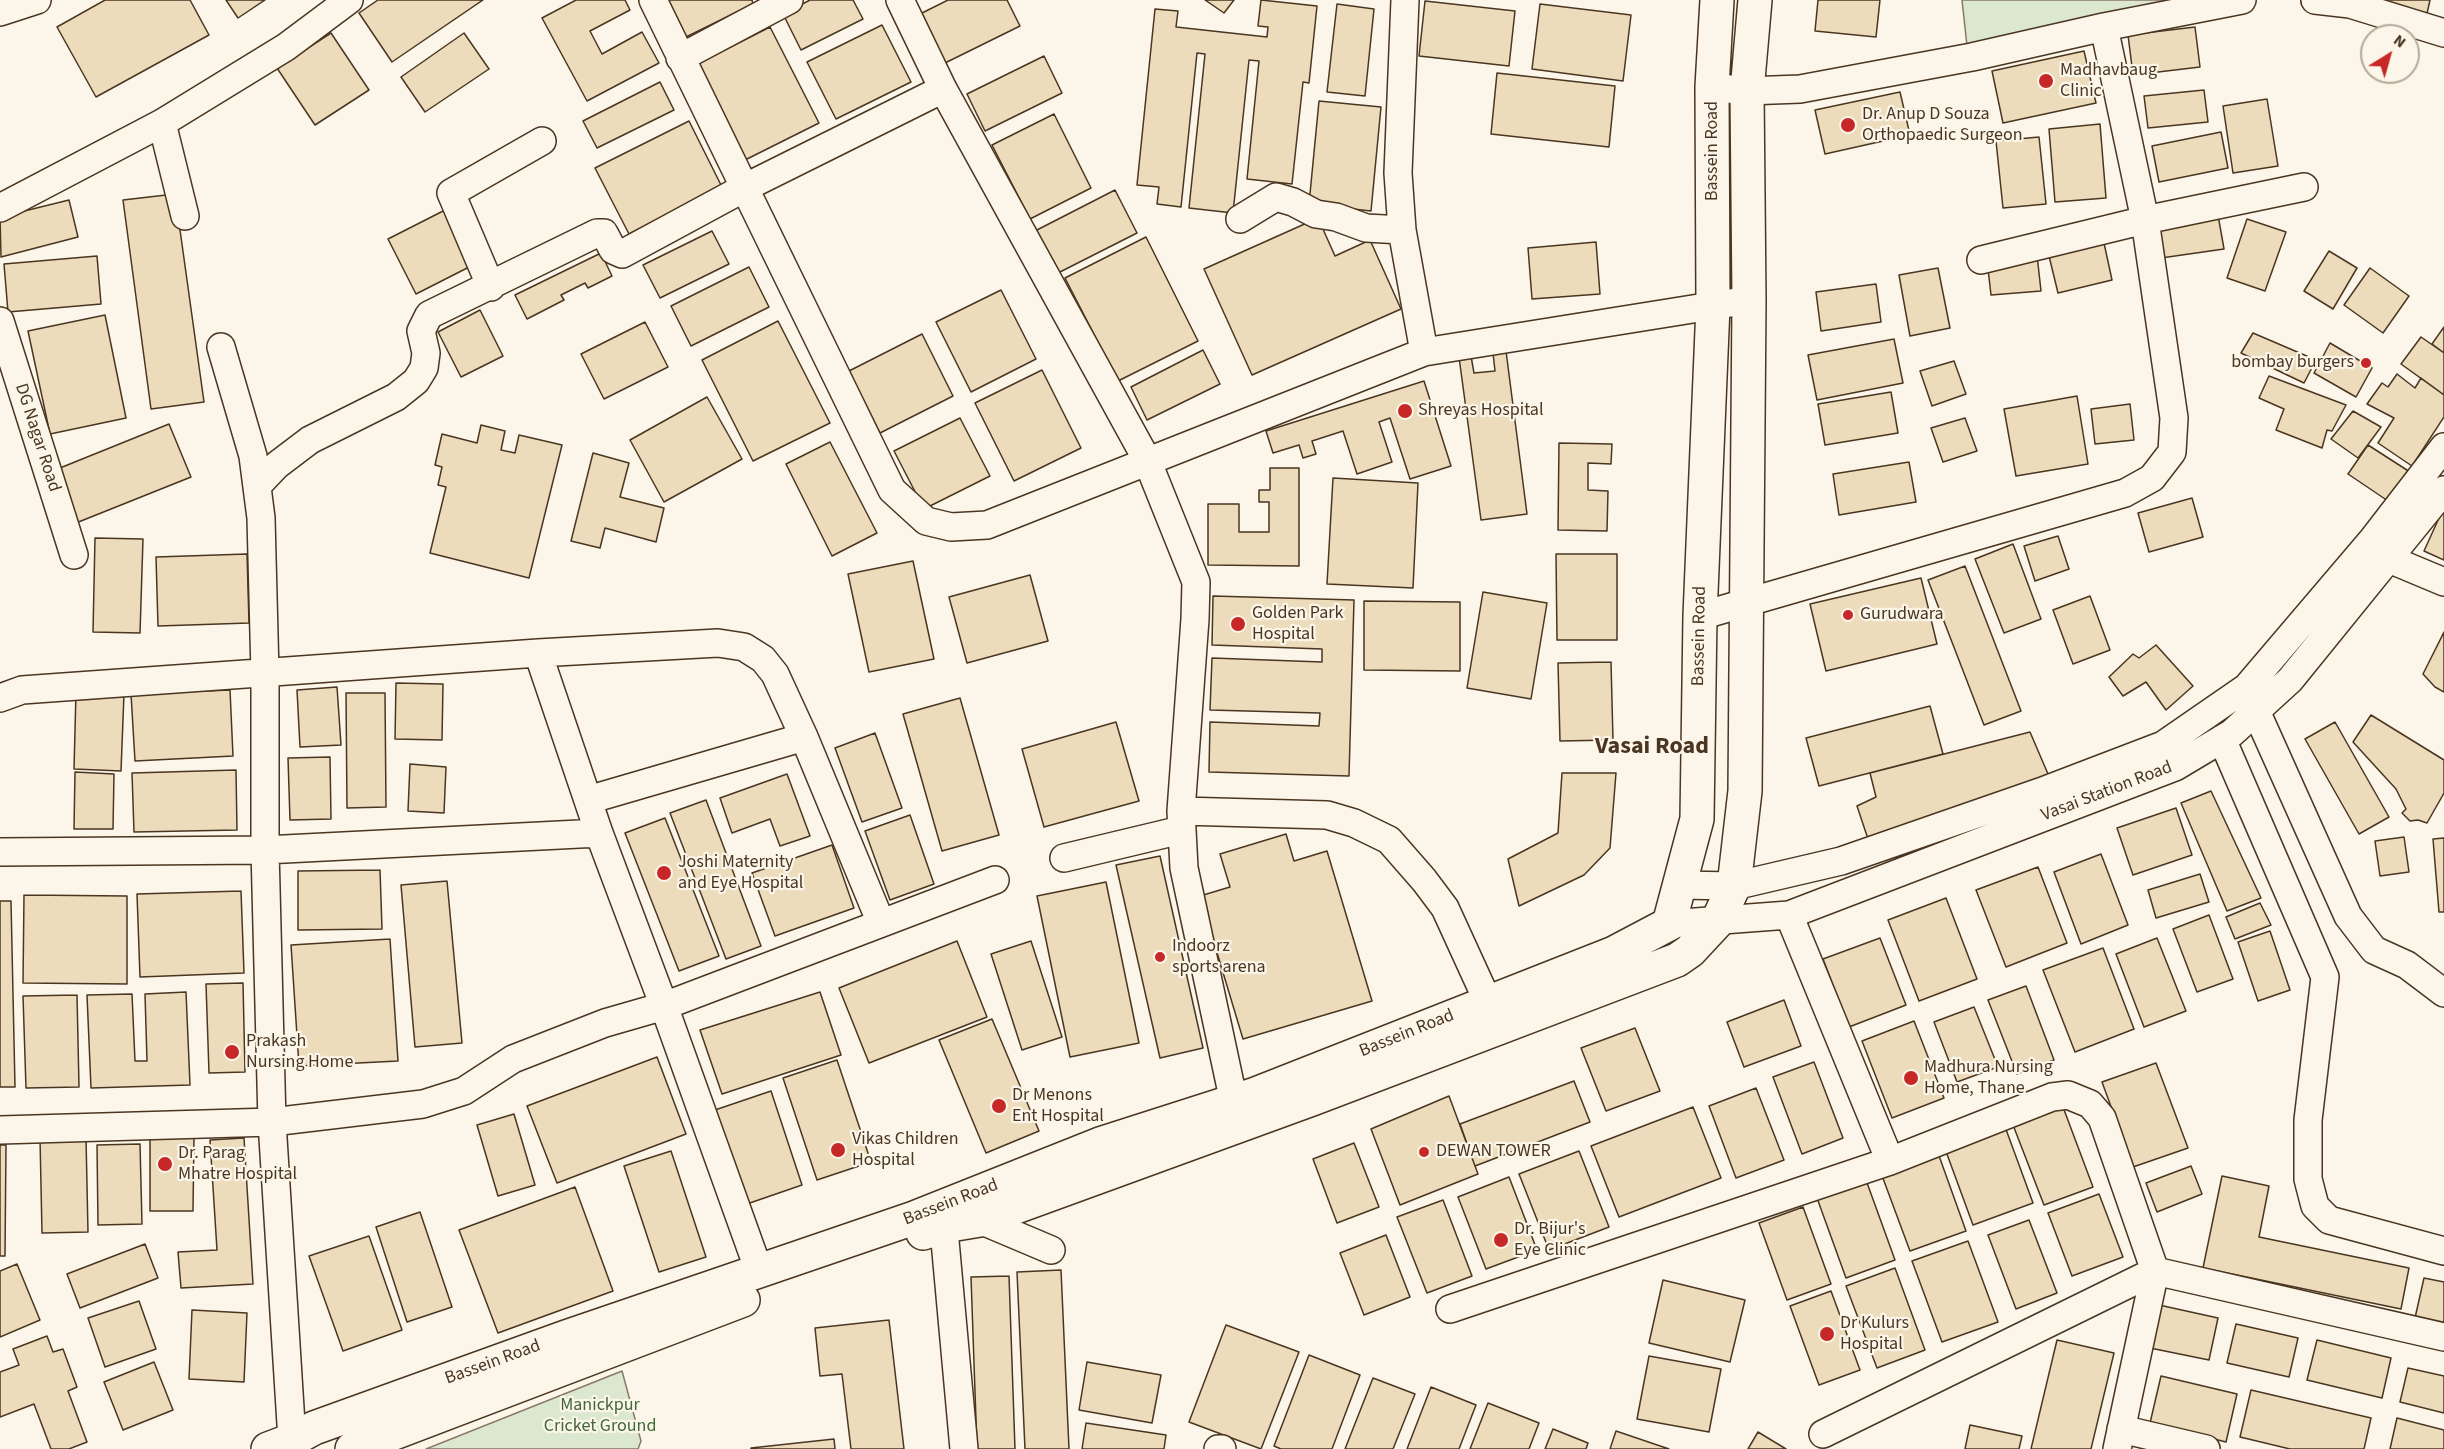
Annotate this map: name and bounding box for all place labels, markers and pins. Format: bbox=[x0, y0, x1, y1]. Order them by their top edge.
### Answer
place label: Madhavbaug Clinic bbox=[2060, 60, 2157, 103]
marker: Madhavbaug Clinic bbox=[2037, 72, 2055, 90]
place label: Dr. Anup D Souza Orthopaedic Surgeon bbox=[1862, 104, 2023, 146]
marker: Dr. Anup D Souza Orthopaedic Surgeon bbox=[1839, 116, 1857, 134]
place label: bombay burgers bbox=[2231, 352, 2354, 374]
marker: bombay burgers bbox=[2359, 356, 2373, 370]
place label: Shreyas Hospital bbox=[1418, 400, 1544, 422]
marker: Shreyas Hospital bbox=[1396, 402, 1414, 420]
place label: Golden Park Hospital bbox=[1252, 603, 1343, 646]
place label: Gurudwara bbox=[1860, 604, 1944, 626]
marker: Gurudwara bbox=[1841, 608, 1855, 622]
marker: Golden Park Hospital bbox=[1229, 615, 1247, 633]
place label: Joshi Maternity and Eye Hospital bbox=[678, 852, 803, 894]
marker: Joshi Maternity and Eye Hospital bbox=[655, 864, 673, 882]
place label: Indoorz sports arena bbox=[1172, 936, 1266, 978]
marker: Indoorz sports arena bbox=[1153, 950, 1167, 964]
place label: Prakash Nursing Home bbox=[246, 1031, 353, 1074]
marker: Prakash Nursing Home bbox=[223, 1043, 241, 1061]
place label: Madhura Nursing Home, Thane bbox=[1924, 1057, 2053, 1100]
marker: Madhura Nursing Home, Thane bbox=[1902, 1069, 1920, 1087]
place label: Dr Menons Ent Hospital bbox=[1012, 1085, 1104, 1128]
marker: Dr Menons Ent Hospital bbox=[990, 1097, 1008, 1115]
place label: Vikas Children Hospital bbox=[852, 1129, 959, 1172]
marker: Vikas Children Hospital bbox=[829, 1141, 847, 1159]
place label: DEWAN TOWER bbox=[1436, 1141, 1551, 1163]
place label: Dr. Parag Mhatre Hospital bbox=[178, 1143, 297, 1186]
marker: DEWAN TOWER bbox=[1417, 1145, 1431, 1159]
marker: Dr. Parag Mhatre Hospital bbox=[156, 1155, 174, 1173]
place label: Dr. Bijur's Eye Clinic bbox=[1514, 1219, 1586, 1262]
marker: Dr. Bijur's Eye Clinic bbox=[1492, 1231, 1510, 1249]
place label: Dr Kulurs Hospital bbox=[1840, 1313, 1909, 1356]
marker: Dr Kulurs Hospital bbox=[1818, 1325, 1836, 1343]

